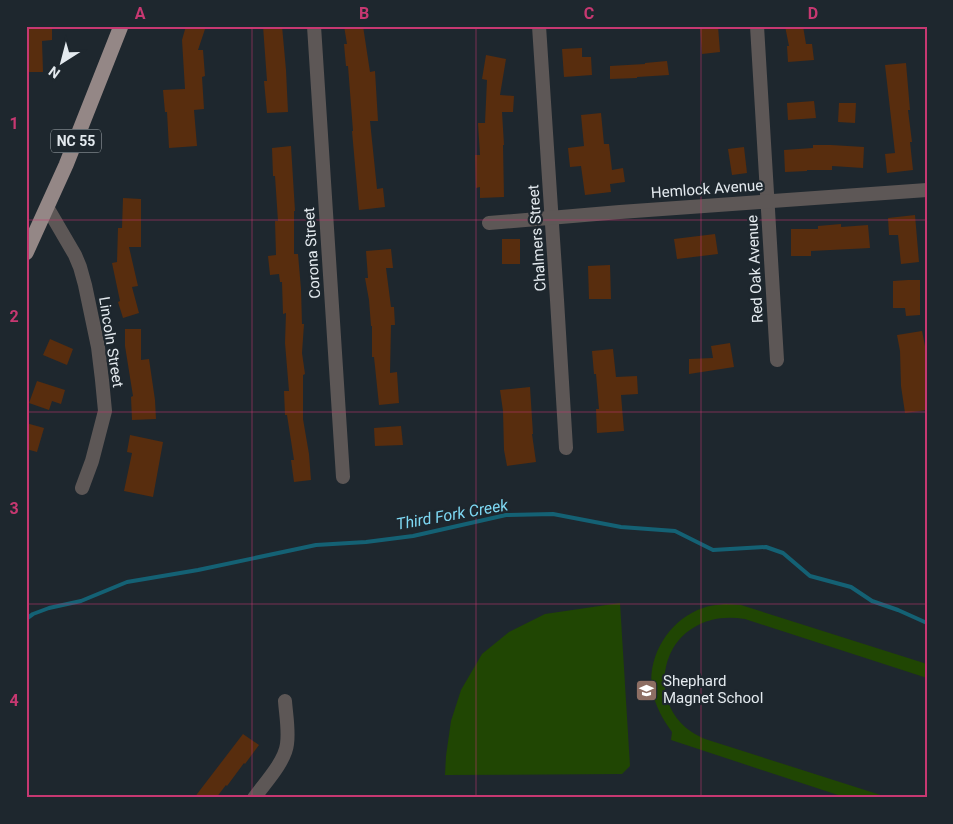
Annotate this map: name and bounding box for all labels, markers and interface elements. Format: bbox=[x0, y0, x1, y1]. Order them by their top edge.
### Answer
text: A bbox=[135, 4, 146, 23]
text: B bbox=[359, 4, 369, 23]
text: C bbox=[584, 4, 594, 23]
text: D bbox=[808, 4, 818, 23]
north arrow bbox=[38, 38, 88, 88]
text: N bbox=[46, 63, 63, 82]
text: 1 bbox=[9, 114, 19, 133]
road number: NC 55 bbox=[51, 130, 101, 152]
street label: Hemlock Avenue bbox=[650, 176, 764, 202]
street label: Chalmers Street bbox=[524, 184, 550, 292]
street label: Corona Street bbox=[300, 207, 324, 299]
street label: Red Oak Avenue bbox=[743, 214, 767, 324]
street label: Lincoln Street bbox=[95, 295, 127, 389]
text: 2 bbox=[9, 307, 19, 326]
water label: Third Fork Creek bbox=[395, 495, 511, 534]
text: 3 bbox=[9, 499, 19, 518]
place label: Shephard Magnet School bbox=[663, 672, 763, 707]
school or university icon: Shephard Magnet School bbox=[635, 678, 659, 702]
text: 4 bbox=[9, 691, 19, 710]

